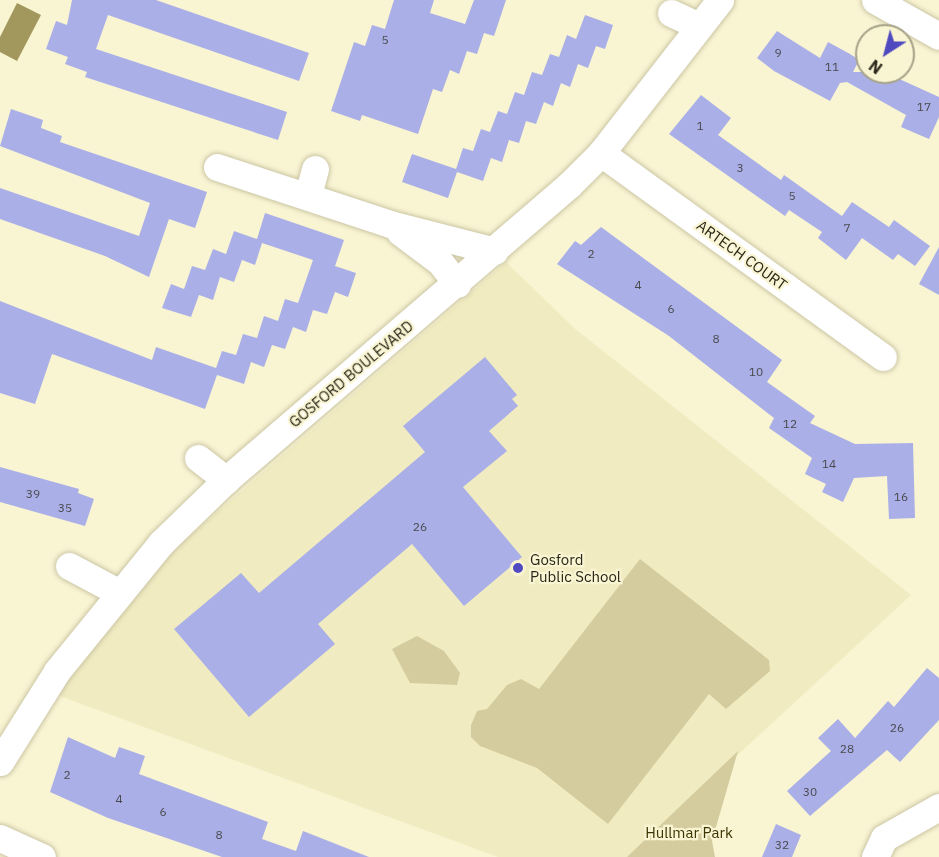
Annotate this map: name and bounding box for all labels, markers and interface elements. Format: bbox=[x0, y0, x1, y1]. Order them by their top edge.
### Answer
north arrow bbox=[855, 24, 915, 84]
house number: 5 bbox=[381, 33, 389, 47]
house number: 9 bbox=[774, 46, 782, 60]
text: N bbox=[865, 55, 886, 78]
house number: 11 bbox=[825, 60, 839, 74]
house number: 17 bbox=[917, 100, 931, 114]
house number: 1 bbox=[696, 119, 704, 133]
house number: 3 bbox=[736, 161, 744, 175]
house number: 5 bbox=[788, 189, 796, 203]
street label: ARTECH COURT bbox=[693, 216, 791, 294]
house number: 7 bbox=[843, 221, 851, 235]
house number: 2 bbox=[587, 247, 595, 261]
house number: 4 bbox=[634, 278, 642, 292]
house number: 6 bbox=[667, 302, 675, 316]
street label: GOSFORD BOULEVARD bbox=[285, 317, 417, 431]
house number: 8 bbox=[712, 332, 720, 346]
house number: 10 bbox=[749, 365, 763, 379]
house number: 12 bbox=[783, 417, 797, 431]
house number: 14 bbox=[822, 457, 836, 471]
house number: 39 bbox=[26, 487, 40, 501]
house number: 16 bbox=[894, 490, 908, 504]
house number: 35 bbox=[58, 501, 72, 515]
house number: 26 bbox=[413, 520, 427, 534]
place label: Gosford Public School bbox=[530, 550, 621, 585]
marker: Gosford Public School bbox=[511, 561, 525, 575]
house number: 26 bbox=[890, 721, 904, 735]
house number: 28 bbox=[840, 742, 854, 756]
house number: 2 bbox=[63, 768, 71, 782]
house number: 30 bbox=[803, 785, 817, 799]
house number: 4 bbox=[115, 792, 123, 806]
house number: 6 bbox=[159, 805, 167, 819]
park label: Hullmar Park bbox=[645, 824, 733, 842]
house number: 8 bbox=[215, 828, 223, 842]
house number: 32 bbox=[775, 838, 789, 852]

